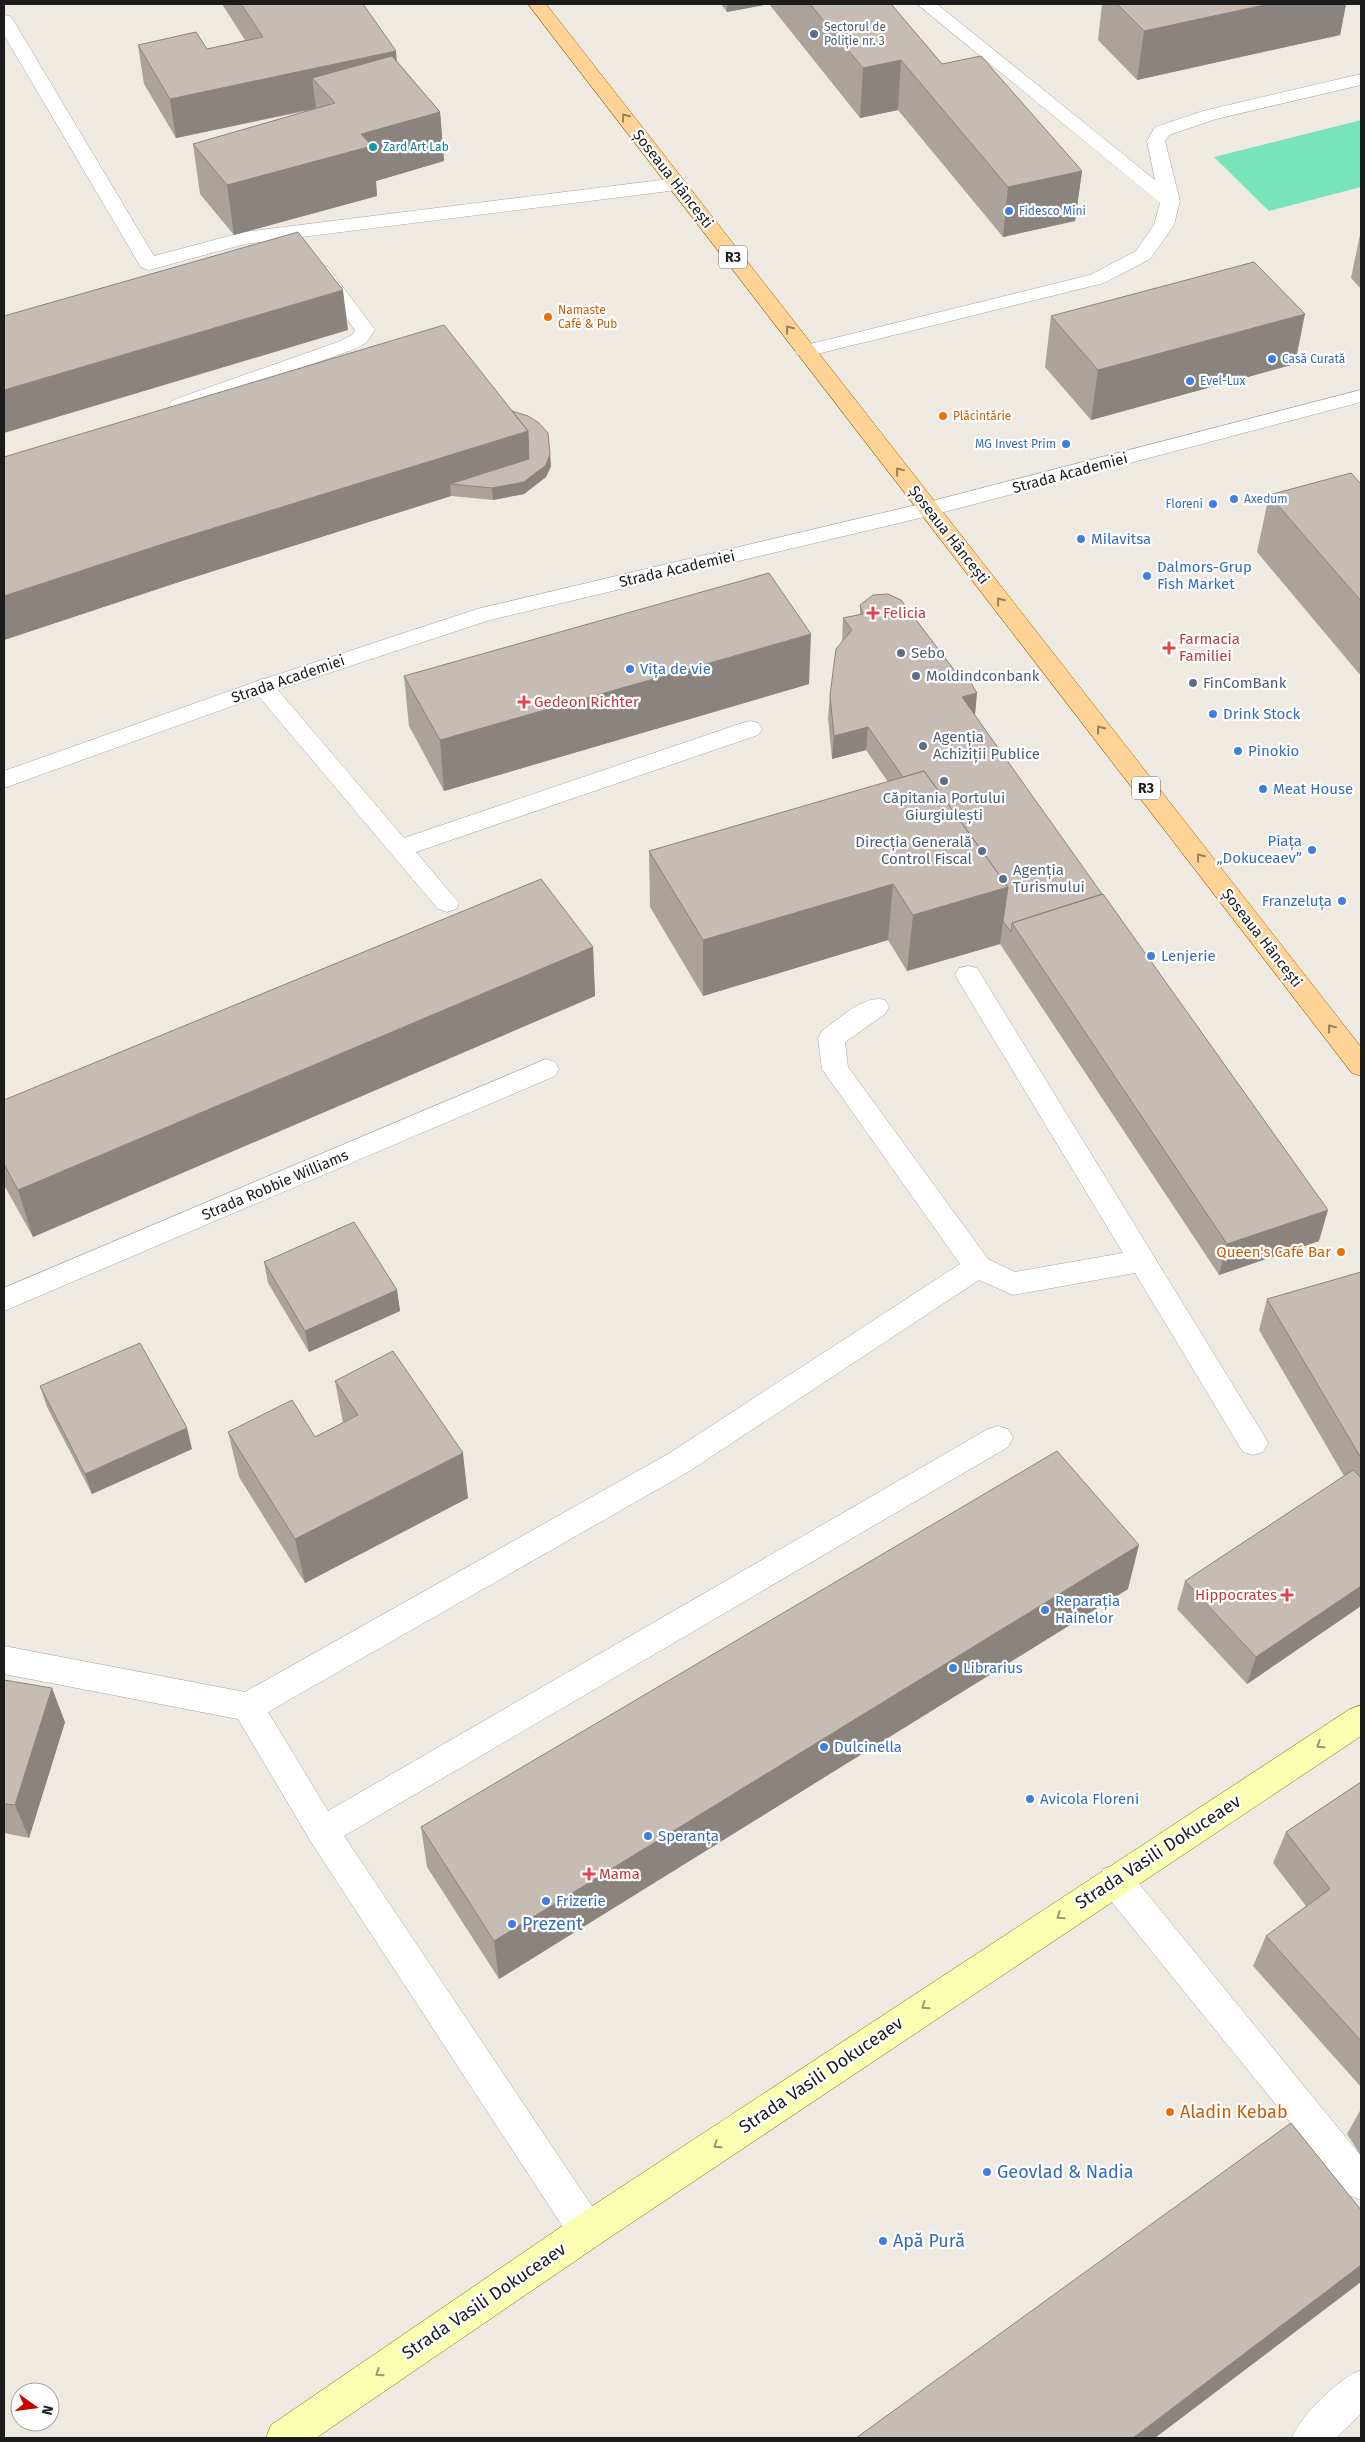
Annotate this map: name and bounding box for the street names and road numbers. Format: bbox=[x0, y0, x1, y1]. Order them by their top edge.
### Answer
street label: Șoseaua Hâncești bbox=[628, 126, 717, 232]
road number: R3 bbox=[719, 246, 747, 268]
street label: Strada Academiei bbox=[1010, 449, 1130, 497]
street label: Șoseaua Hâncești bbox=[904, 482, 993, 588]
street label: Strada Academiei bbox=[617, 547, 737, 591]
street label: Strada Academiei bbox=[229, 651, 347, 707]
road number: R3 bbox=[1132, 776, 1160, 800]
street label: Șoseaua Hâncești bbox=[1217, 885, 1306, 991]
street label: Strada Robbie Williams bbox=[199, 1146, 351, 1224]
street label: Strada Vasili Dokuceaev bbox=[1071, 1790, 1245, 1914]
street label: Strada Vasili Dokuceaev bbox=[735, 2012, 907, 2138]
street label: Strada Vasili Dokuceaev bbox=[398, 2238, 570, 2364]

